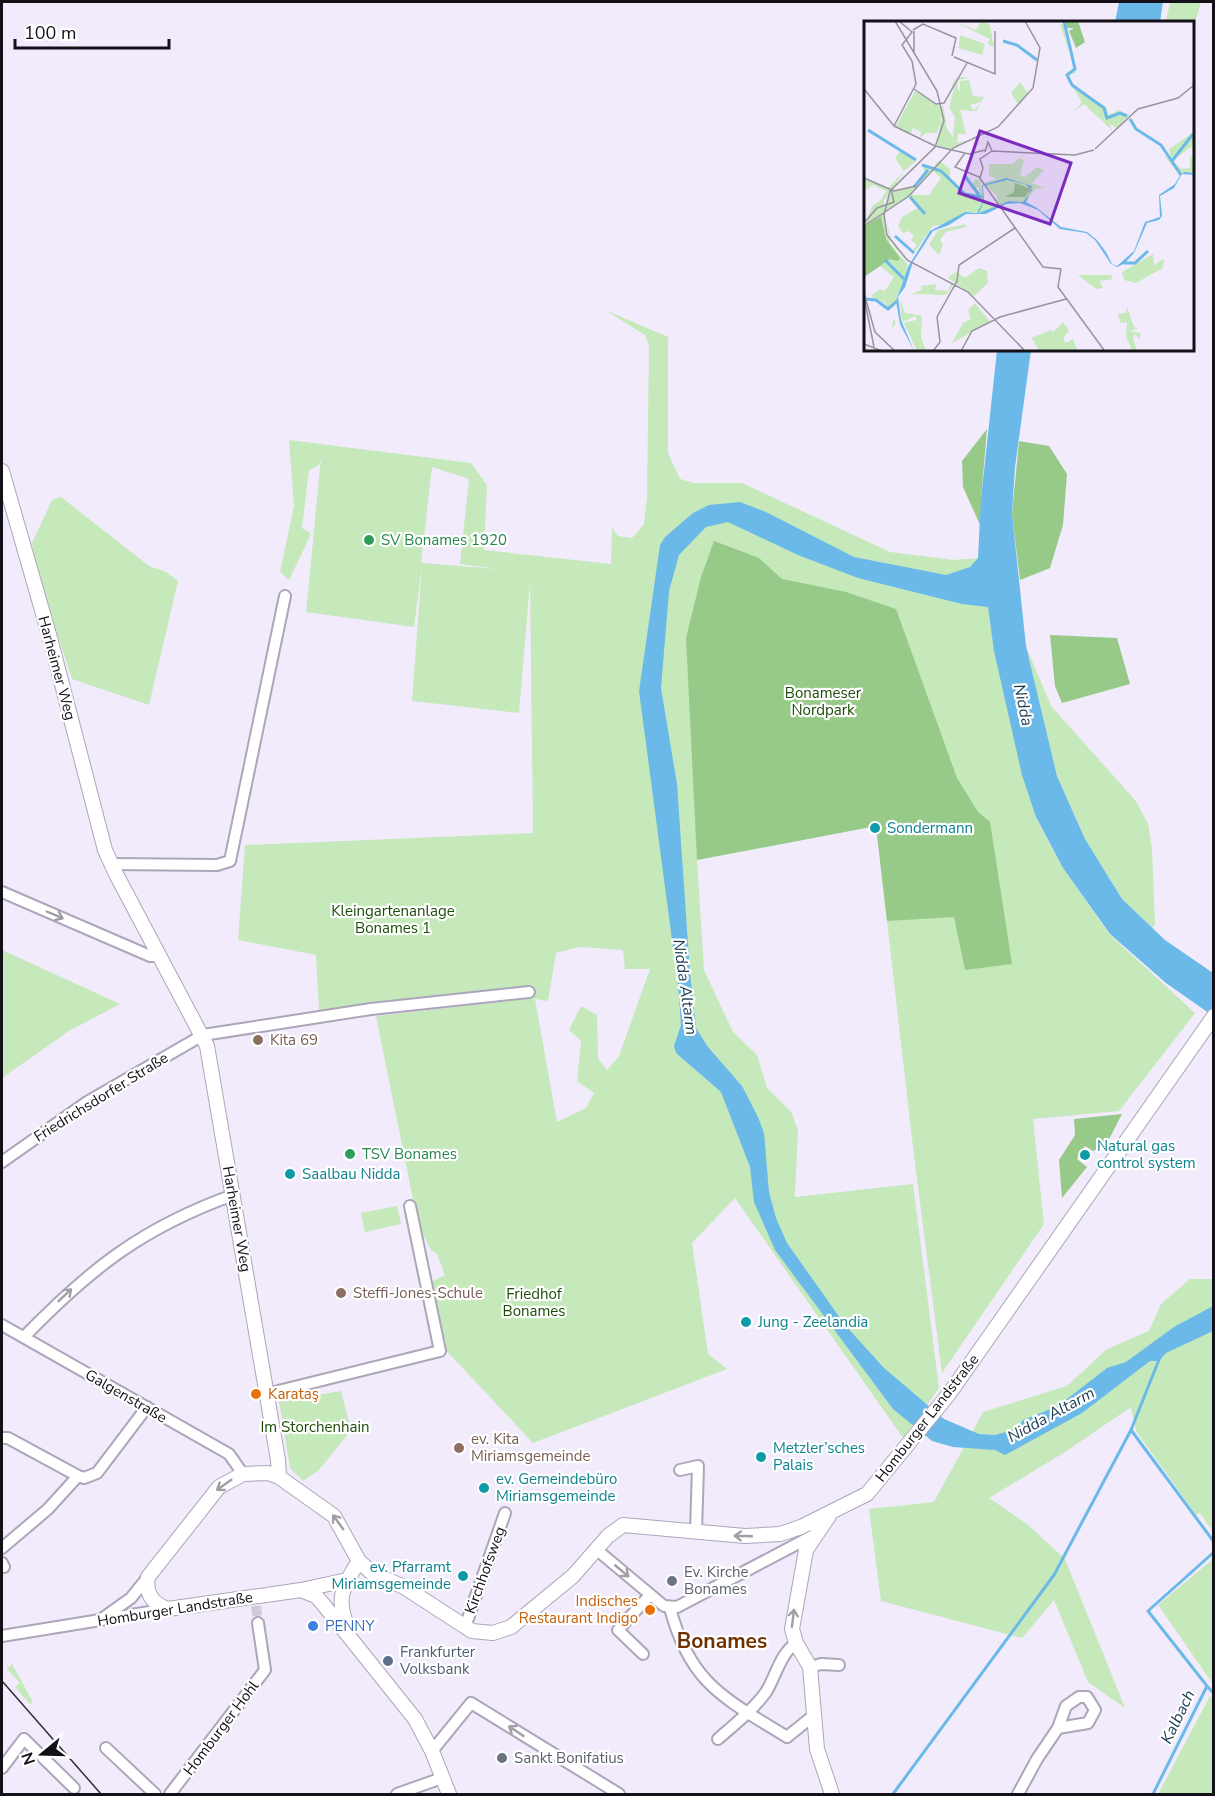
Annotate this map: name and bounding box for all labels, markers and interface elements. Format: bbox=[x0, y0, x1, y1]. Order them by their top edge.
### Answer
scale bar bbox=[15, 12, 170, 50]
text: 100 m bbox=[24, 21, 76, 45]
inset map bbox=[864, 21, 1194, 351]
place label: SV Bonames 1920 bbox=[381, 530, 507, 550]
marker: SV Bonames 1920 bbox=[362, 533, 376, 547]
street label: Harheimer Weg bbox=[33, 614, 81, 722]
water label: Nidda bbox=[1008, 682, 1038, 728]
park label: Bonameser Nordpark bbox=[785, 683, 862, 720]
place label: Sondermann bbox=[887, 818, 973, 838]
marker: Sondermann bbox=[868, 821, 882, 835]
park label: Kleingartenanlage Bonames 1 bbox=[331, 901, 455, 938]
one-way arrow bbox=[46, 910, 64, 921]
water label: Nidda Altarm bbox=[667, 938, 703, 1036]
place label: Kita 69 bbox=[270, 1030, 318, 1050]
marker: Kita 69 bbox=[251, 1033, 265, 1047]
street label: Friedrichsdorfer Straße bbox=[30, 1047, 172, 1147]
place label: Natural gas control system bbox=[1097, 1136, 1196, 1173]
place label: TSV Bonames bbox=[362, 1144, 457, 1164]
marker: TSV Bonames bbox=[343, 1147, 357, 1161]
marker: Natural gas control system bbox=[1078, 1148, 1092, 1162]
street label: Harheimer Weg bbox=[218, 1164, 256, 1274]
place label: Saalbau Nidda bbox=[302, 1164, 401, 1184]
marker: Saalbau Nidda bbox=[283, 1167, 297, 1181]
place label: Steffi-Jones-Schule bbox=[353, 1283, 483, 1303]
park label: Friedhof Bonames bbox=[503, 1284, 566, 1321]
marker: Steffi-Jones-Schule bbox=[334, 1286, 348, 1300]
one-way arrow bbox=[58, 1288, 73, 1302]
place label: Jung - Zeelandia bbox=[757, 1312, 868, 1332]
marker: Jung - Zeelandia bbox=[739, 1315, 753, 1329]
street label: Homburger Landstraße bbox=[871, 1350, 983, 1486]
street label: Galgenstraße bbox=[81, 1365, 171, 1428]
water label: Nidda Altarm bbox=[1003, 1382, 1099, 1448]
place label: Karataş bbox=[268, 1384, 319, 1404]
marker: Karataş bbox=[249, 1387, 263, 1401]
park label: Im Storchenhain bbox=[261, 1417, 369, 1437]
place label: ev. Kita Miriamsgemeinde bbox=[471, 1429, 590, 1466]
place label: Metzler’sches Palais bbox=[773, 1438, 865, 1475]
marker: ev. Kita Miriamsgemeinde bbox=[452, 1441, 466, 1455]
marker: Metzler’sches Palais bbox=[754, 1450, 768, 1464]
place label: ev. Gemeindebüro Miriamsgemeinde bbox=[496, 1469, 617, 1506]
one-way arrow bbox=[216, 1479, 232, 1491]
marker: ev. Gemeindebüro Miriamsgemeinde bbox=[477, 1481, 491, 1495]
one-way arrow bbox=[331, 1515, 344, 1531]
street label: Kirchhofsweg bbox=[460, 1524, 510, 1616]
one-way arrow bbox=[734, 1530, 754, 1541]
place label: ev. Pfarramt Miriamsgemeinde bbox=[332, 1557, 452, 1594]
place label: Ev. Kirche Bonames bbox=[684, 1562, 748, 1599]
one-way arrow bbox=[614, 1564, 629, 1578]
marker: ev. Pfarramt Miriamsgemeinde bbox=[456, 1569, 470, 1583]
marker: Ev. Kirche Bonames bbox=[665, 1574, 679, 1588]
street label: Homburger Landstraße bbox=[96, 1587, 254, 1631]
place label: Indisches Restaurant Indigo bbox=[519, 1591, 638, 1628]
marker: Indisches Restaurant Indigo bbox=[643, 1603, 657, 1617]
one-way arrow bbox=[788, 1609, 799, 1628]
place label: PENNY bbox=[325, 1616, 375, 1636]
marker: PENNY bbox=[306, 1619, 320, 1633]
district label: Bonames bbox=[677, 1627, 767, 1655]
place label: Frankfurter Volksbank bbox=[399, 1642, 476, 1679]
marker: Frankfurter Volksbank bbox=[381, 1654, 395, 1668]
street label: Homburger Hohl bbox=[179, 1676, 264, 1779]
water label: Kalbach bbox=[1156, 1686, 1200, 1748]
north arrow bbox=[12, 1724, 72, 1784]
one-way arrow bbox=[508, 1725, 524, 1737]
place label: Sankt Bonifatius bbox=[514, 1748, 624, 1768]
text: N bbox=[16, 1749, 41, 1768]
marker: Sankt Bonifatius bbox=[495, 1751, 509, 1765]

